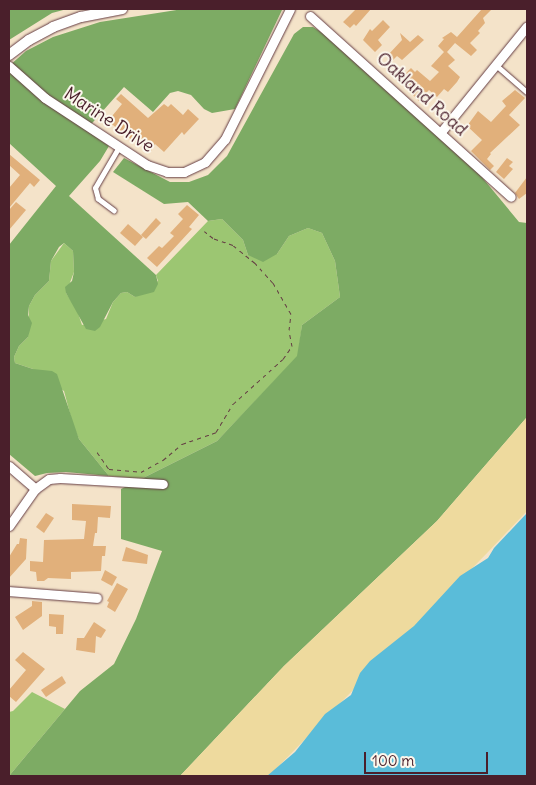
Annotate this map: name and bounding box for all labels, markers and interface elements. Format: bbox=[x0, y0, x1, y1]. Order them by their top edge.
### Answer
street label: Oakland Road bbox=[372, 47, 472, 141]
street label: Marine Drive bbox=[60, 83, 158, 157]
scale bar bbox=[366, 742, 490, 774]
text: 100 m bbox=[372, 751, 414, 770]

